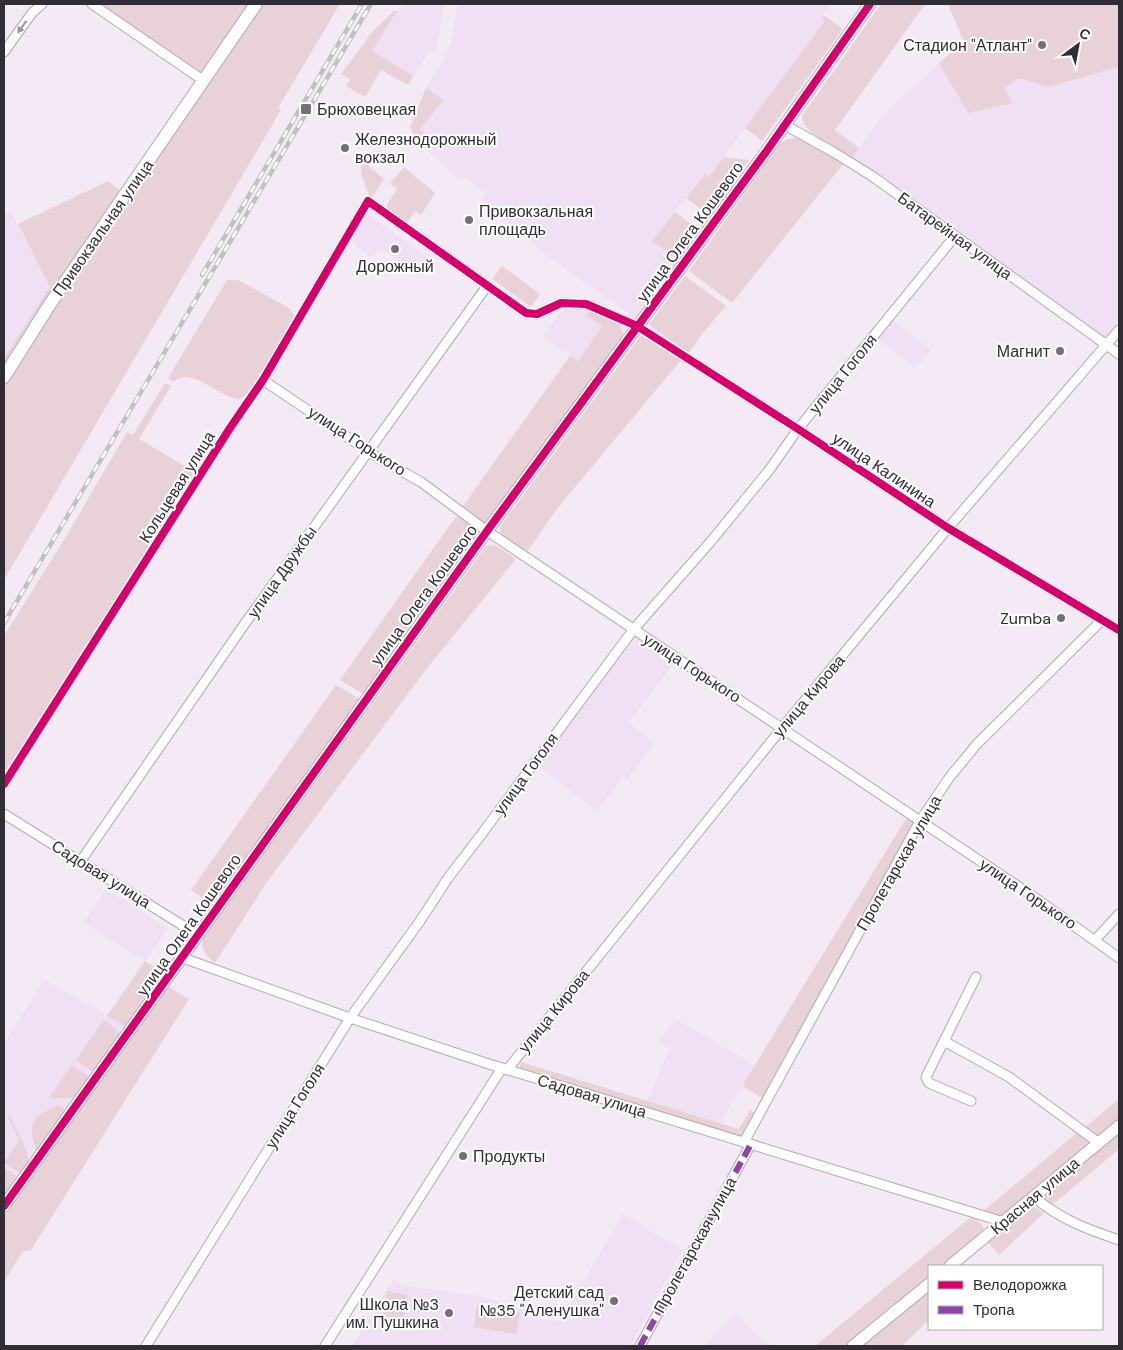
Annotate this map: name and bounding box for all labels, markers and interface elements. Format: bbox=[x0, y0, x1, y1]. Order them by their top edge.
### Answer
one-way arrow bbox=[17, 20, 27, 34]
north arrow bbox=[1053, 20, 1103, 70]
text: С bbox=[1076, 24, 1094, 44]
place label: Стадион "Атлант" bbox=[903, 35, 1032, 56]
marker: Стадион "Атлант" bbox=[1036, 39, 1048, 51]
place label: Брюховецкая bbox=[317, 99, 416, 120]
marker: Брюховецкая bbox=[299, 102, 313, 116]
place label: Железнодорожный вокзал bbox=[355, 129, 496, 168]
marker: Железнодорожный вокзал bbox=[339, 142, 351, 154]
street label: Привокзальная улица bbox=[48, 155, 158, 300]
street label: улица Олега Кошевого bbox=[632, 157, 748, 307]
street label: Батарейная улица bbox=[894, 187, 1016, 285]
place label: Привокзальная площадь bbox=[479, 201, 593, 240]
marker: Привокзальная площадь bbox=[463, 214, 475, 226]
marker: Дорожный bbox=[389, 243, 401, 255]
place label: Дорожный bbox=[356, 256, 434, 277]
street label: улица Гоголя bbox=[804, 330, 882, 418]
place label: Магнит bbox=[997, 341, 1051, 362]
marker: Магнит bbox=[1054, 345, 1066, 357]
street label: улица Горького bbox=[304, 402, 410, 480]
street label: Кольцевая улица bbox=[134, 427, 220, 547]
street label: улица Калинина bbox=[828, 428, 940, 512]
street label: улица Олега Кошевого bbox=[366, 520, 482, 670]
street label: улица Дружбы bbox=[243, 522, 321, 622]
place label: Zumba bbox=[1000, 608, 1051, 629]
marker: Zumba bbox=[1055, 612, 1067, 624]
street label: улица Горького bbox=[639, 629, 745, 707]
street label: улица Кирова bbox=[768, 650, 850, 742]
street label: улица Гоголя bbox=[489, 729, 563, 819]
street label: Пролетарская улица bbox=[852, 792, 946, 934]
street label: Садовая улица bbox=[48, 835, 155, 913]
street label: улица Олега Кошевого bbox=[132, 850, 246, 1000]
street label: улица Горького bbox=[976, 854, 1081, 934]
street label: улица Кирова bbox=[514, 965, 594, 1057]
street label: улица Гоголя bbox=[260, 1059, 330, 1153]
street label: Садовая улица bbox=[535, 1069, 649, 1123]
place label: Продукты bbox=[473, 1146, 545, 1167]
marker: Продукты bbox=[457, 1150, 469, 1162]
street label: Красная улица bbox=[986, 1153, 1084, 1239]
street label: Пролетарская улица bbox=[649, 1173, 741, 1317]
legend bbox=[928, 1265, 1103, 1330]
text: Велодорожка bbox=[973, 1275, 1067, 1295]
place label: Детский сад №35 "Аленушка" bbox=[479, 1282, 605, 1321]
place label: Школа №3 им. Пушкина bbox=[346, 1294, 439, 1333]
marker: Детский сад №35 "Аленушка" bbox=[608, 1295, 620, 1307]
text: Тропа bbox=[973, 1300, 1015, 1320]
marker: Школа №3 им. Пушкина bbox=[443, 1307, 455, 1319]

